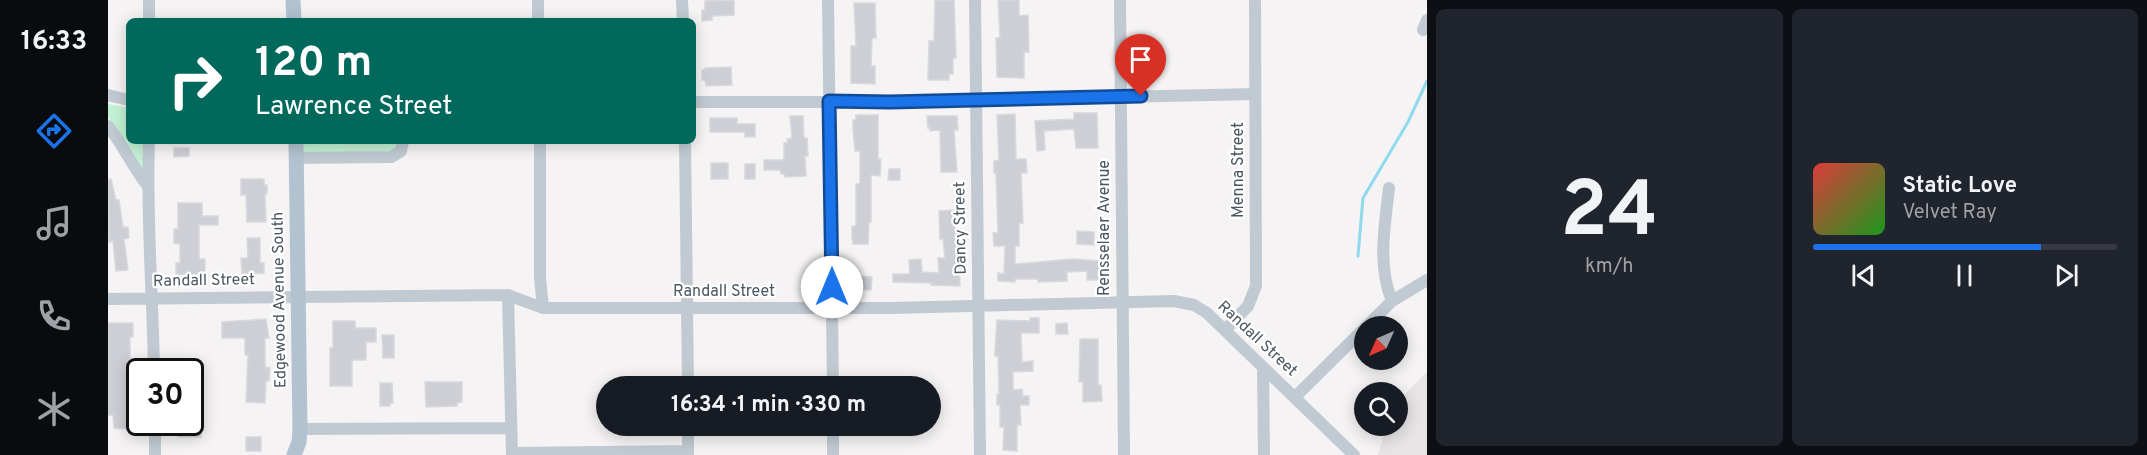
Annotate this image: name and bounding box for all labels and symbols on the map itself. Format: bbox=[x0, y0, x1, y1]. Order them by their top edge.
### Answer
pin bbox=[1115, 34, 1166, 96]
street label: Menna Street bbox=[1229, 122, 1249, 218]
street label: Rensselaer Avenue bbox=[1095, 160, 1115, 296]
street label: Dancy Street bbox=[950, 181, 972, 275]
street label: Edgewood Avenue South bbox=[268, 212, 292, 388]
position arrow bbox=[800, 255, 864, 319]
street label: Randall Street bbox=[153, 270, 255, 292]
street label: Randall Street bbox=[673, 282, 775, 302]
street label: Randall Street bbox=[1213, 297, 1301, 381]
north arrow bbox=[1354, 316, 1408, 370]
speed limit sign: 30 bbox=[126, 358, 204, 436]

